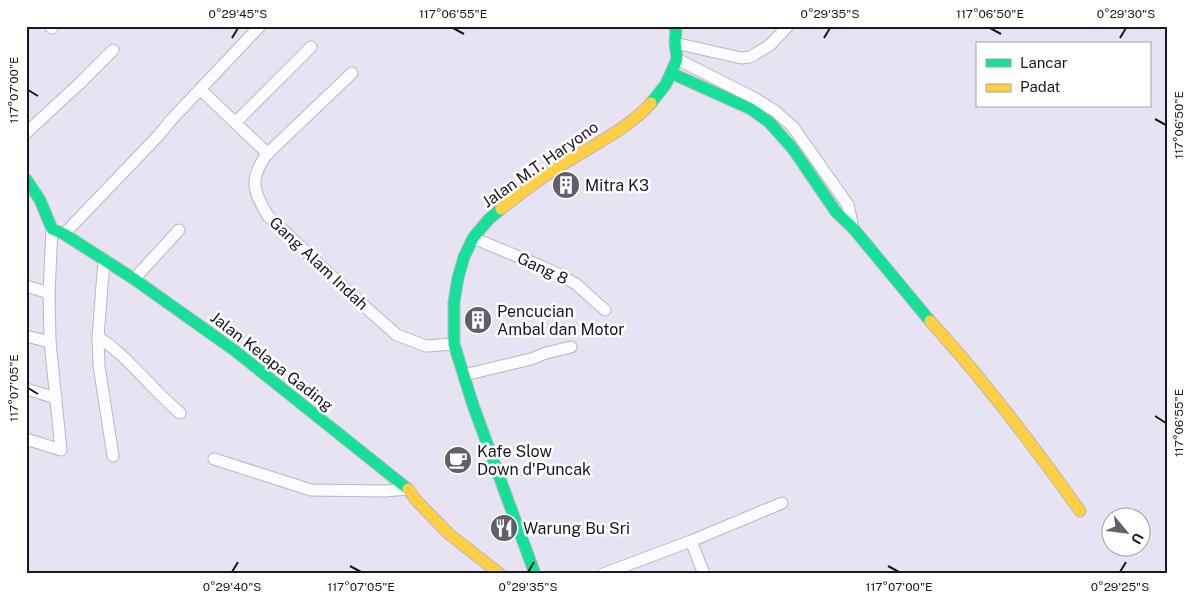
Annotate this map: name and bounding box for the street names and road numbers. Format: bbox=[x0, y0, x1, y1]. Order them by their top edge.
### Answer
street label: Jalan M.T. Haryono bbox=[478, 117, 602, 212]
street label: Gang Alam Indah bbox=[265, 213, 372, 314]
street label: Gang 8 bbox=[514, 248, 571, 288]
street label: Jalan Kelapa Gading bbox=[207, 308, 337, 415]

